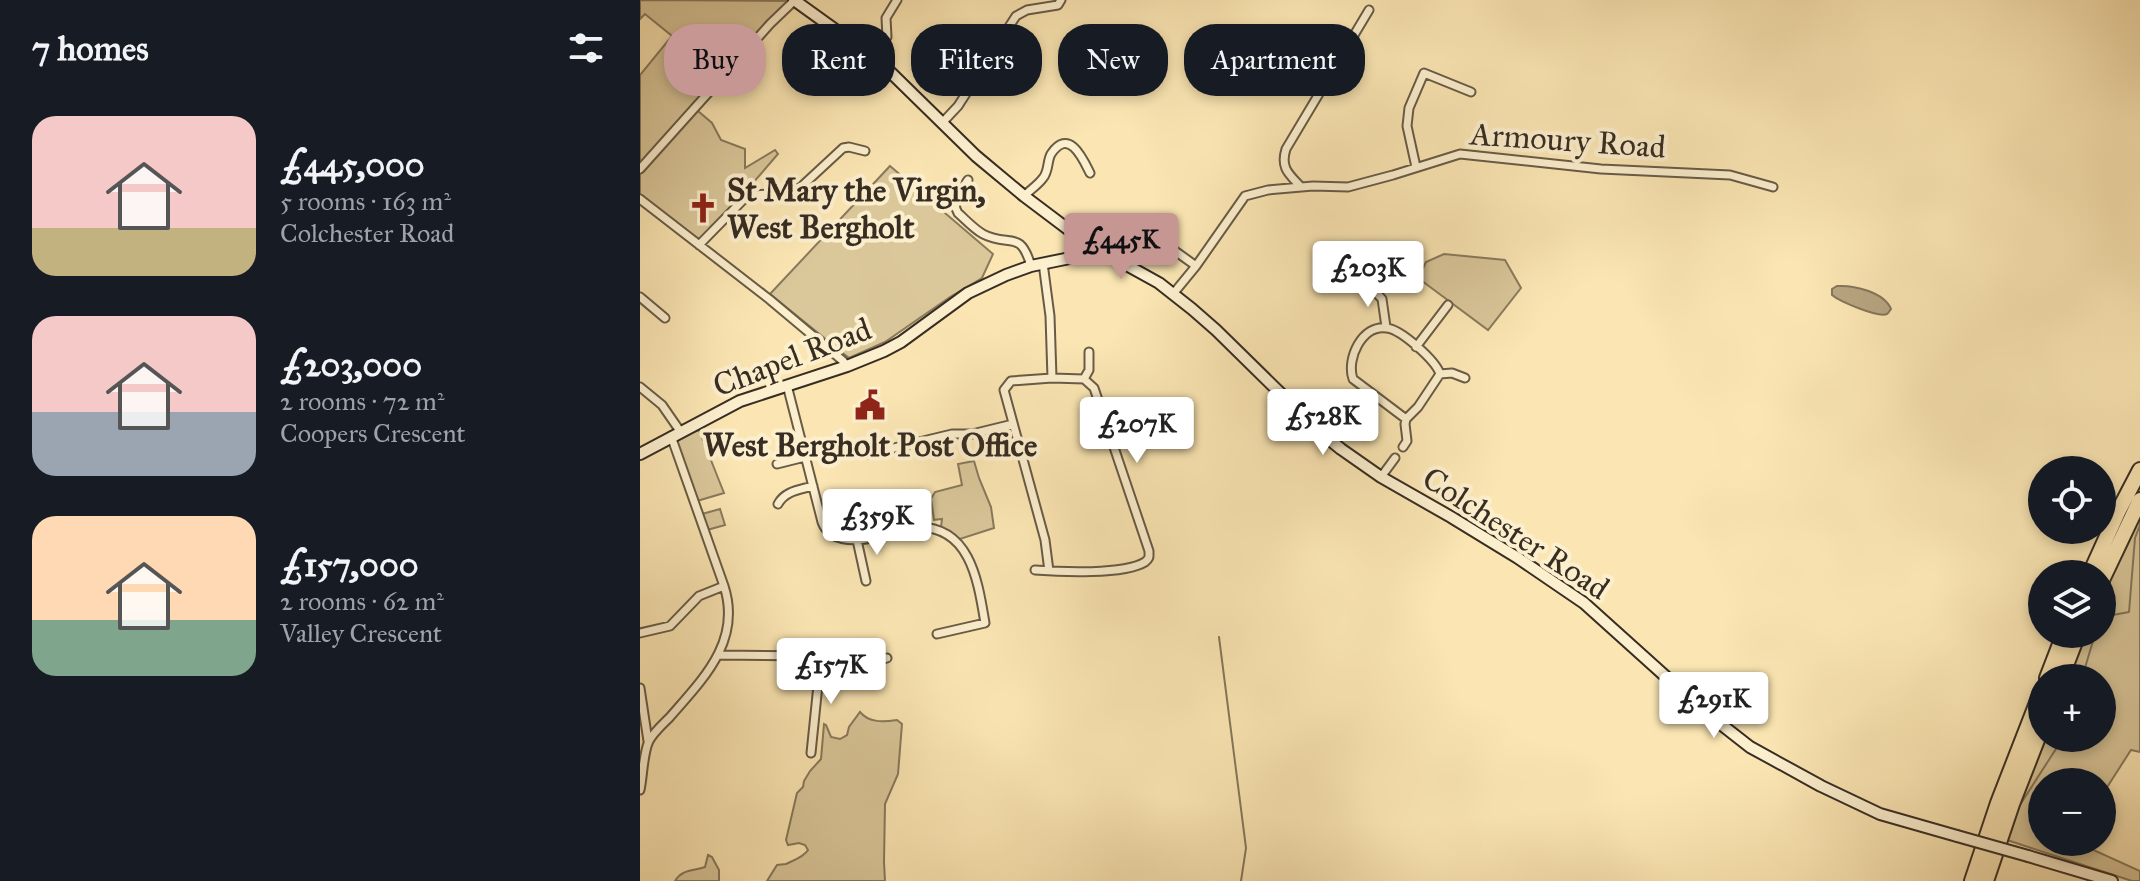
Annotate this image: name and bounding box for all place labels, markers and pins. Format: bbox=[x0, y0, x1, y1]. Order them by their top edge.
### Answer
place label: St Mary the Virgin, West Bergholt bbox=[727, 171, 986, 247]
church icon: St Mary the Virgin, West Bergholt bbox=[686, 191, 720, 225]
pin: £445K bbox=[1065, 213, 1177, 281]
pin: £203K bbox=[1312, 241, 1424, 309]
public building icon: West Bergholt Post Office bbox=[853, 388, 887, 422]
pin: £528K bbox=[1267, 389, 1379, 457]
pin: £207K bbox=[1081, 397, 1193, 465]
place label: West Bergholt Post Office bbox=[703, 426, 1037, 465]
pin: £359K bbox=[821, 489, 933, 557]
pin: £157K bbox=[775, 638, 887, 706]
pin: £291K bbox=[1658, 672, 1770, 740]

